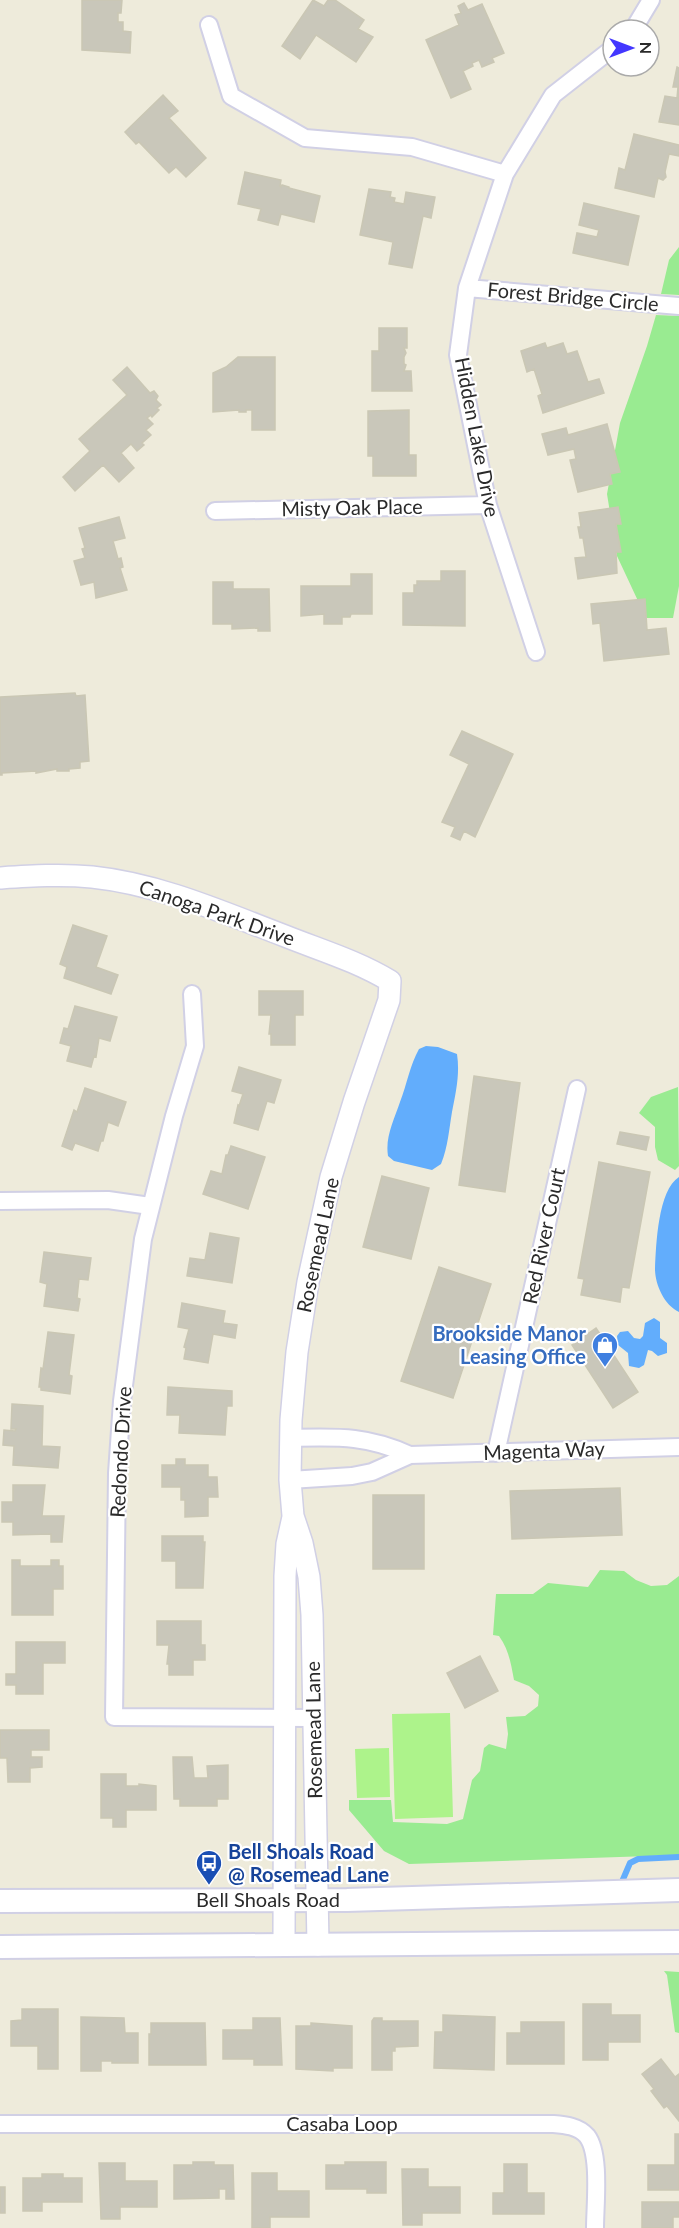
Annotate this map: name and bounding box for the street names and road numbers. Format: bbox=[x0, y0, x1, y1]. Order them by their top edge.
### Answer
street label: Forest Bridge Circle bbox=[486, 277, 660, 315]
street label: Hidden Lake Drive bbox=[451, 355, 505, 519]
street label: Misty Oak Place bbox=[281, 494, 423, 520]
street label: Canoga Park Drive bbox=[136, 874, 298, 950]
street label: Red River Court bbox=[517, 1165, 569, 1306]
street label: Rosemead Lane bbox=[291, 1175, 343, 1315]
street label: Redondo Drive bbox=[105, 1386, 135, 1518]
street label: Magenta Way bbox=[483, 1436, 606, 1464]
street label: Rosemead Lane bbox=[300, 1661, 326, 1799]
street label: Bell Shoals Road bbox=[196, 1887, 340, 1911]
street label: Casaba Loop bbox=[286, 2111, 398, 2135]

